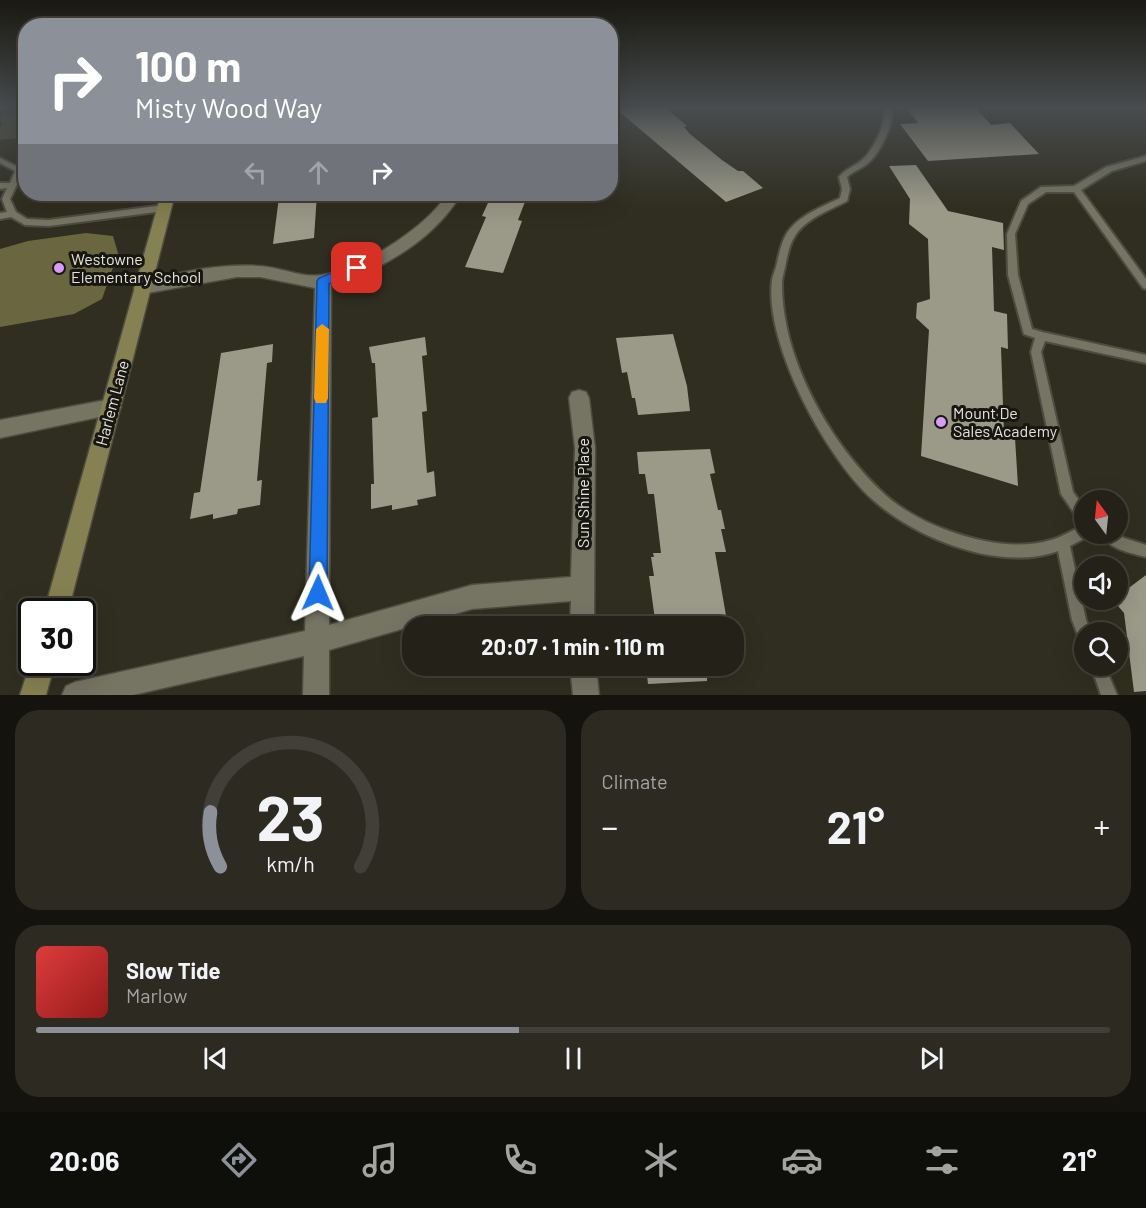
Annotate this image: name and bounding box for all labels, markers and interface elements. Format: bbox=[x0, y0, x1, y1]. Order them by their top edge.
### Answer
text: 100 m bbox=[135, 40, 241, 90]
icon: right bbox=[36, 42, 114, 120]
text: Misty Wood Way bbox=[135, 91, 322, 123]
icon: left bbox=[239, 156, 272, 189]
icon: ahead bbox=[302, 156, 335, 189]
icon: right bbox=[365, 156, 398, 189]
pin bbox=[331, 242, 382, 293]
place label: Westowne Elementary School bbox=[71, 249, 201, 286]
icon: arrive bbox=[340, 251, 373, 284]
marker: Westowne Elementary School bbox=[52, 261, 66, 275]
street label: Harlem Lane bbox=[91, 358, 132, 448]
place label: Mount De Sales Academy bbox=[953, 403, 1058, 440]
marker: Mount De Sales Academy bbox=[934, 415, 948, 429]
street label: Sun Shine Place bbox=[573, 438, 592, 548]
north arrow bbox=[1074, 490, 1128, 544]
map controls bbox=[1074, 490, 1128, 676]
button: sound bbox=[1074, 556, 1128, 610]
position arrow bbox=[286, 561, 350, 625]
speed limit sign: 30 bbox=[18, 598, 96, 676]
button: search bbox=[1074, 622, 1128, 676]
text: 20:07 · 1 min · 110 m bbox=[481, 633, 665, 659]
text: Climate bbox=[602, 769, 668, 793]
text: 23 bbox=[256, 779, 324, 853]
text: 21° bbox=[827, 799, 885, 853]
text: − bbox=[602, 806, 618, 846]
text: + bbox=[1094, 806, 1110, 846]
text: km/h bbox=[266, 851, 315, 876]
text: Slow Tide bbox=[126, 957, 221, 983]
text: Marlow bbox=[126, 983, 187, 1007]
icon: previous bbox=[199, 1042, 232, 1075]
icon: pause bbox=[557, 1042, 590, 1075]
icon: next bbox=[915, 1042, 948, 1075]
icon: directions bbox=[218, 1139, 260, 1181]
icon: music bbox=[359, 1139, 401, 1181]
icon: phone bbox=[499, 1139, 541, 1181]
icon: climate bbox=[640, 1139, 682, 1181]
icon: car bbox=[781, 1139, 823, 1181]
icon: filters bbox=[921, 1139, 963, 1181]
text: 20:06 bbox=[49, 1144, 120, 1176]
text: 21° bbox=[1062, 1144, 1097, 1176]

